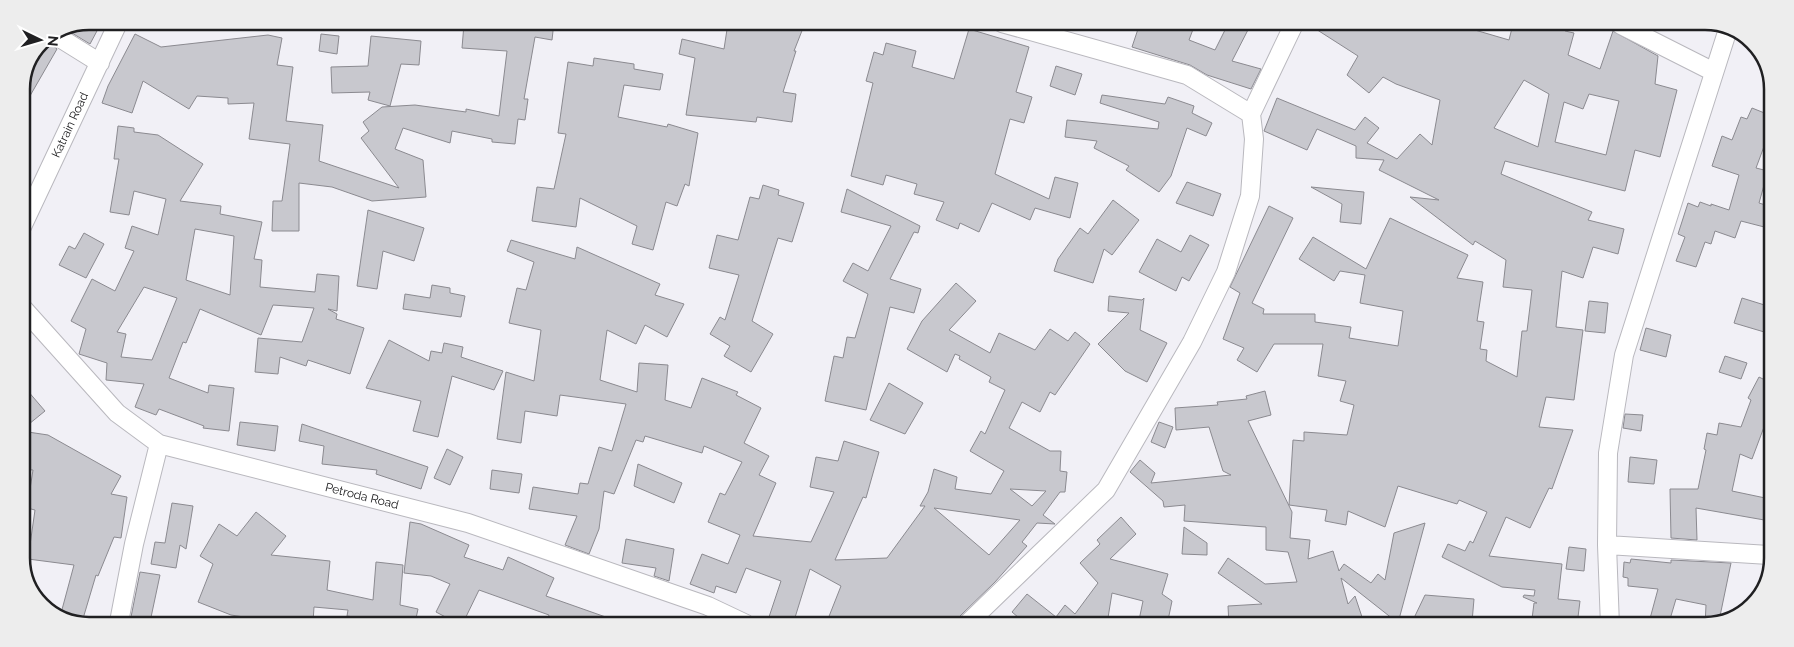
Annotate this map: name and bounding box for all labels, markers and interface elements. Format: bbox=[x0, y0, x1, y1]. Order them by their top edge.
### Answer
north arrow bbox=[15, 15, 65, 65]
text: N bbox=[45, 35, 61, 47]
street label: Katrain Road bbox=[49, 90, 91, 160]
street label: Petroda Road bbox=[324, 480, 400, 512]

